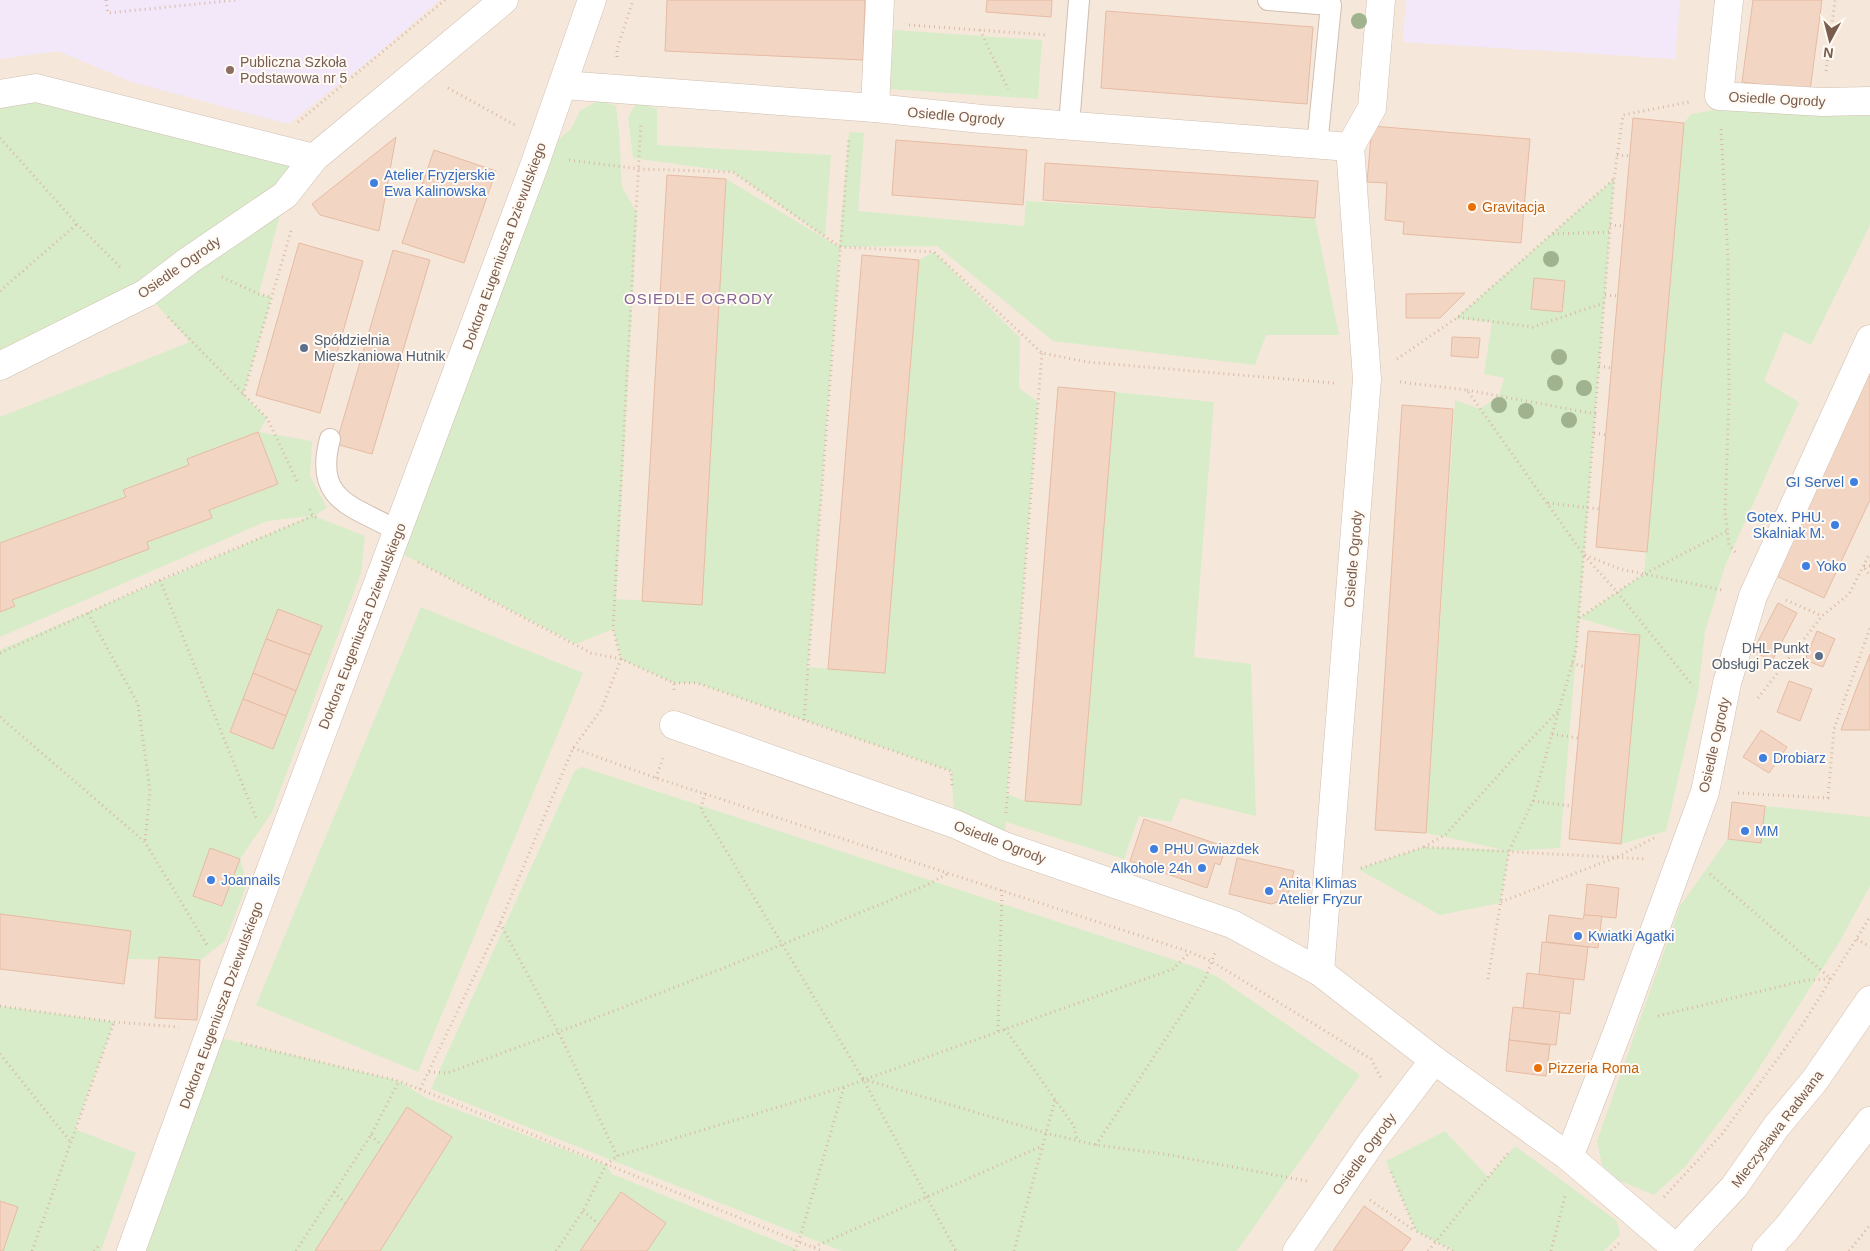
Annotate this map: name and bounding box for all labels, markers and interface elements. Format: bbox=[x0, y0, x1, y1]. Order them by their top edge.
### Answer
north arrow bbox=[1805, 15, 1855, 65]
text: N bbox=[1822, 44, 1834, 61]
place label: Publiczna Szkoła Podstawowa nr 5 bbox=[240, 54, 348, 86]
marker: Publiczna Szkoła Podstawowa nr 5 bbox=[224, 64, 236, 76]
street label: Osiedle Ogrody bbox=[1728, 88, 1826, 110]
street label: Osiedle Ogrody bbox=[907, 104, 1005, 128]
street label: Doktora Eugeniusza Dziewulskiego bbox=[459, 140, 549, 352]
place label: Atelier Fryzjerskie Ewa Kalinowska bbox=[384, 167, 495, 199]
marker: Atelier Fryzjerskie Ewa Kalinowska bbox=[368, 177, 380, 189]
place label: Gravitacja bbox=[1482, 199, 1545, 215]
marker: Gravitacja bbox=[1466, 201, 1478, 213]
street label: Osiedle Ogrody bbox=[135, 233, 223, 301]
district label: OSIEDLE OGRODY bbox=[624, 290, 774, 307]
place label: Spółdzielnia Mieszkaniowa Hutnik bbox=[314, 332, 446, 364]
marker: Spółdzielnia Mieszkaniowa Hutnik bbox=[298, 342, 310, 354]
place label: GI Servel bbox=[1786, 474, 1844, 490]
marker: GI Servel bbox=[1848, 476, 1860, 488]
place label: Gotex. PHU. Skalniak M. bbox=[1746, 509, 1825, 541]
street label: Osiedle Ogrody bbox=[1341, 510, 1365, 608]
marker: Gotex. PHU. Skalniak M. bbox=[1829, 519, 1841, 531]
street label: Doktora Eugeniusza Dziewulskiego bbox=[315, 521, 409, 731]
place label: Yoko bbox=[1816, 558, 1847, 574]
marker: Yoko bbox=[1800, 560, 1812, 572]
place label: DHL Punkt Obsługi Paczek bbox=[1712, 640, 1810, 672]
marker: DHL Punkt Obsługi Paczek bbox=[1813, 650, 1825, 662]
street label: Osiedle Ogrody bbox=[1695, 696, 1733, 794]
place label: Drobiarz bbox=[1773, 750, 1826, 766]
marker: Drobiarz bbox=[1757, 752, 1769, 764]
street label: Osiedle Ogrody bbox=[952, 817, 1048, 867]
place label: MM bbox=[1755, 823, 1778, 839]
marker: MM bbox=[1739, 825, 1751, 837]
place label: PHU Gwiazdek bbox=[1164, 841, 1260, 857]
marker: PHU Gwiazdek bbox=[1148, 843, 1160, 855]
place label: Alkohole 24h bbox=[1111, 860, 1192, 876]
marker: Alkohole 24h bbox=[1196, 862, 1208, 874]
place label: Joannails bbox=[221, 872, 280, 888]
marker: Joannails bbox=[205, 874, 217, 886]
place label: Anita Klimas Atelier Fryzur bbox=[1279, 875, 1363, 907]
marker: Anita Klimas Atelier Fryzur bbox=[1263, 885, 1275, 897]
street label: Doktora Eugeniusza Dziewulskiego bbox=[176, 899, 266, 1111]
place label: Kwiatki Agatki bbox=[1588, 928, 1674, 944]
marker: Kwiatki Agatki bbox=[1572, 930, 1584, 942]
place label: Pizzeria Roma bbox=[1548, 1060, 1639, 1076]
marker: Pizzeria Roma bbox=[1532, 1062, 1544, 1074]
street label: Mieczysława Radwana bbox=[1728, 1067, 1826, 1191]
street label: Osiedle Ogrody bbox=[1329, 1110, 1399, 1198]

